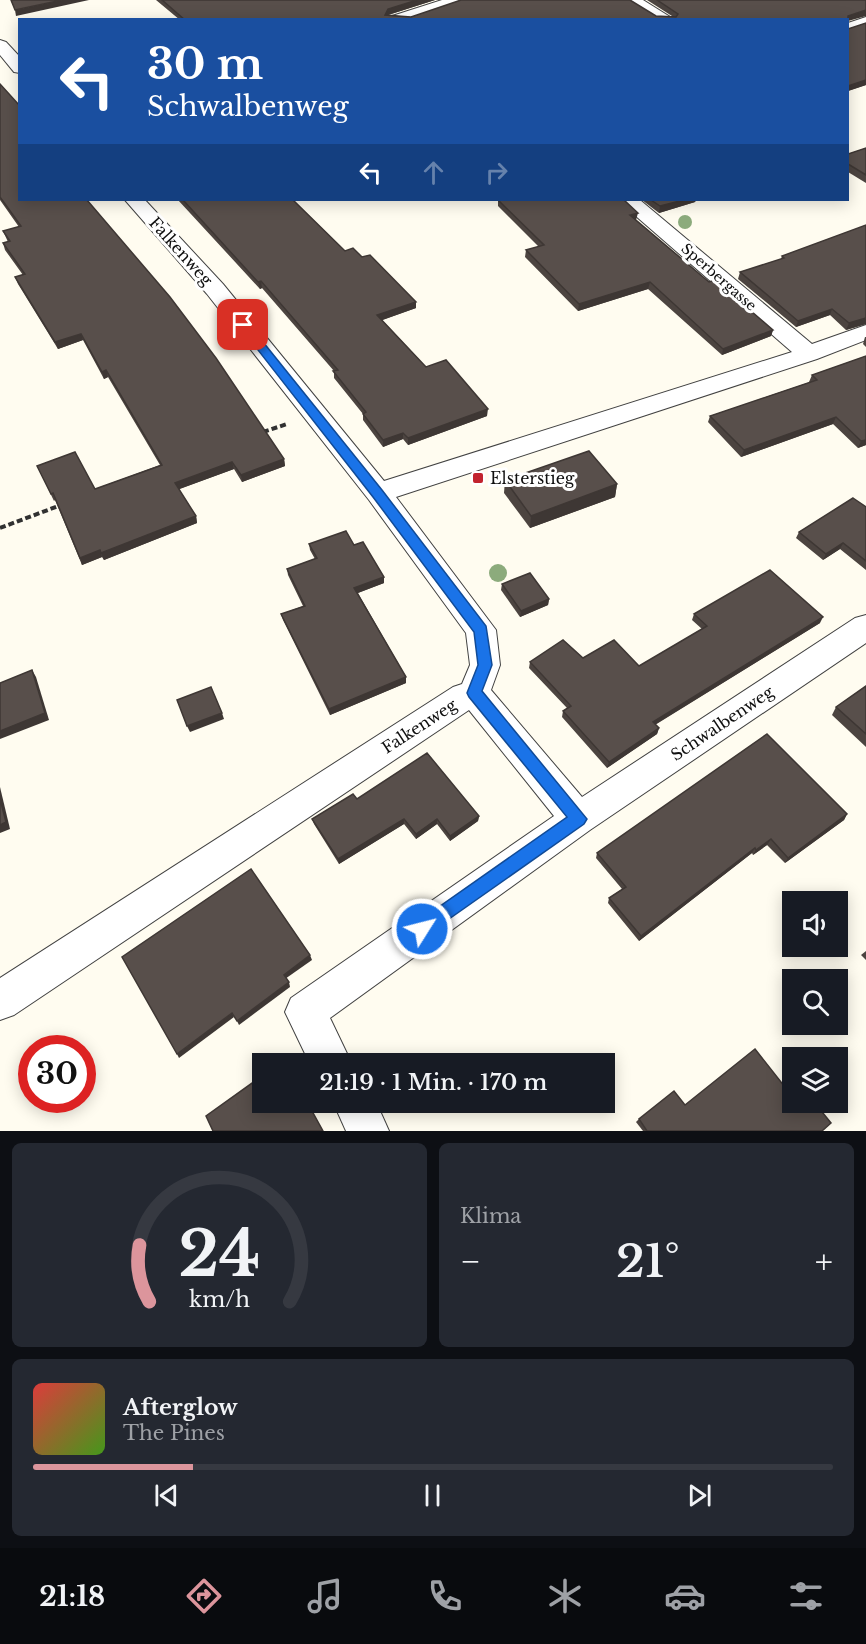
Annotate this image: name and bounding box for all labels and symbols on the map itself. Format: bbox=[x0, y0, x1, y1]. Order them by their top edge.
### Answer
street label: Falkenweg bbox=[145, 213, 217, 290]
street label: Sperbergasse bbox=[678, 239, 760, 315]
pin bbox=[217, 299, 268, 350]
place label: Elsterstieg bbox=[490, 468, 575, 488]
marker: Elsterstieg bbox=[471, 471, 485, 485]
street label: Schwalbenweg bbox=[667, 681, 777, 765]
street label: Falkenweg bbox=[378, 694, 461, 758]
position arrow bbox=[390, 897, 454, 961]
speed limit sign: 30 bbox=[18, 1035, 96, 1113]

